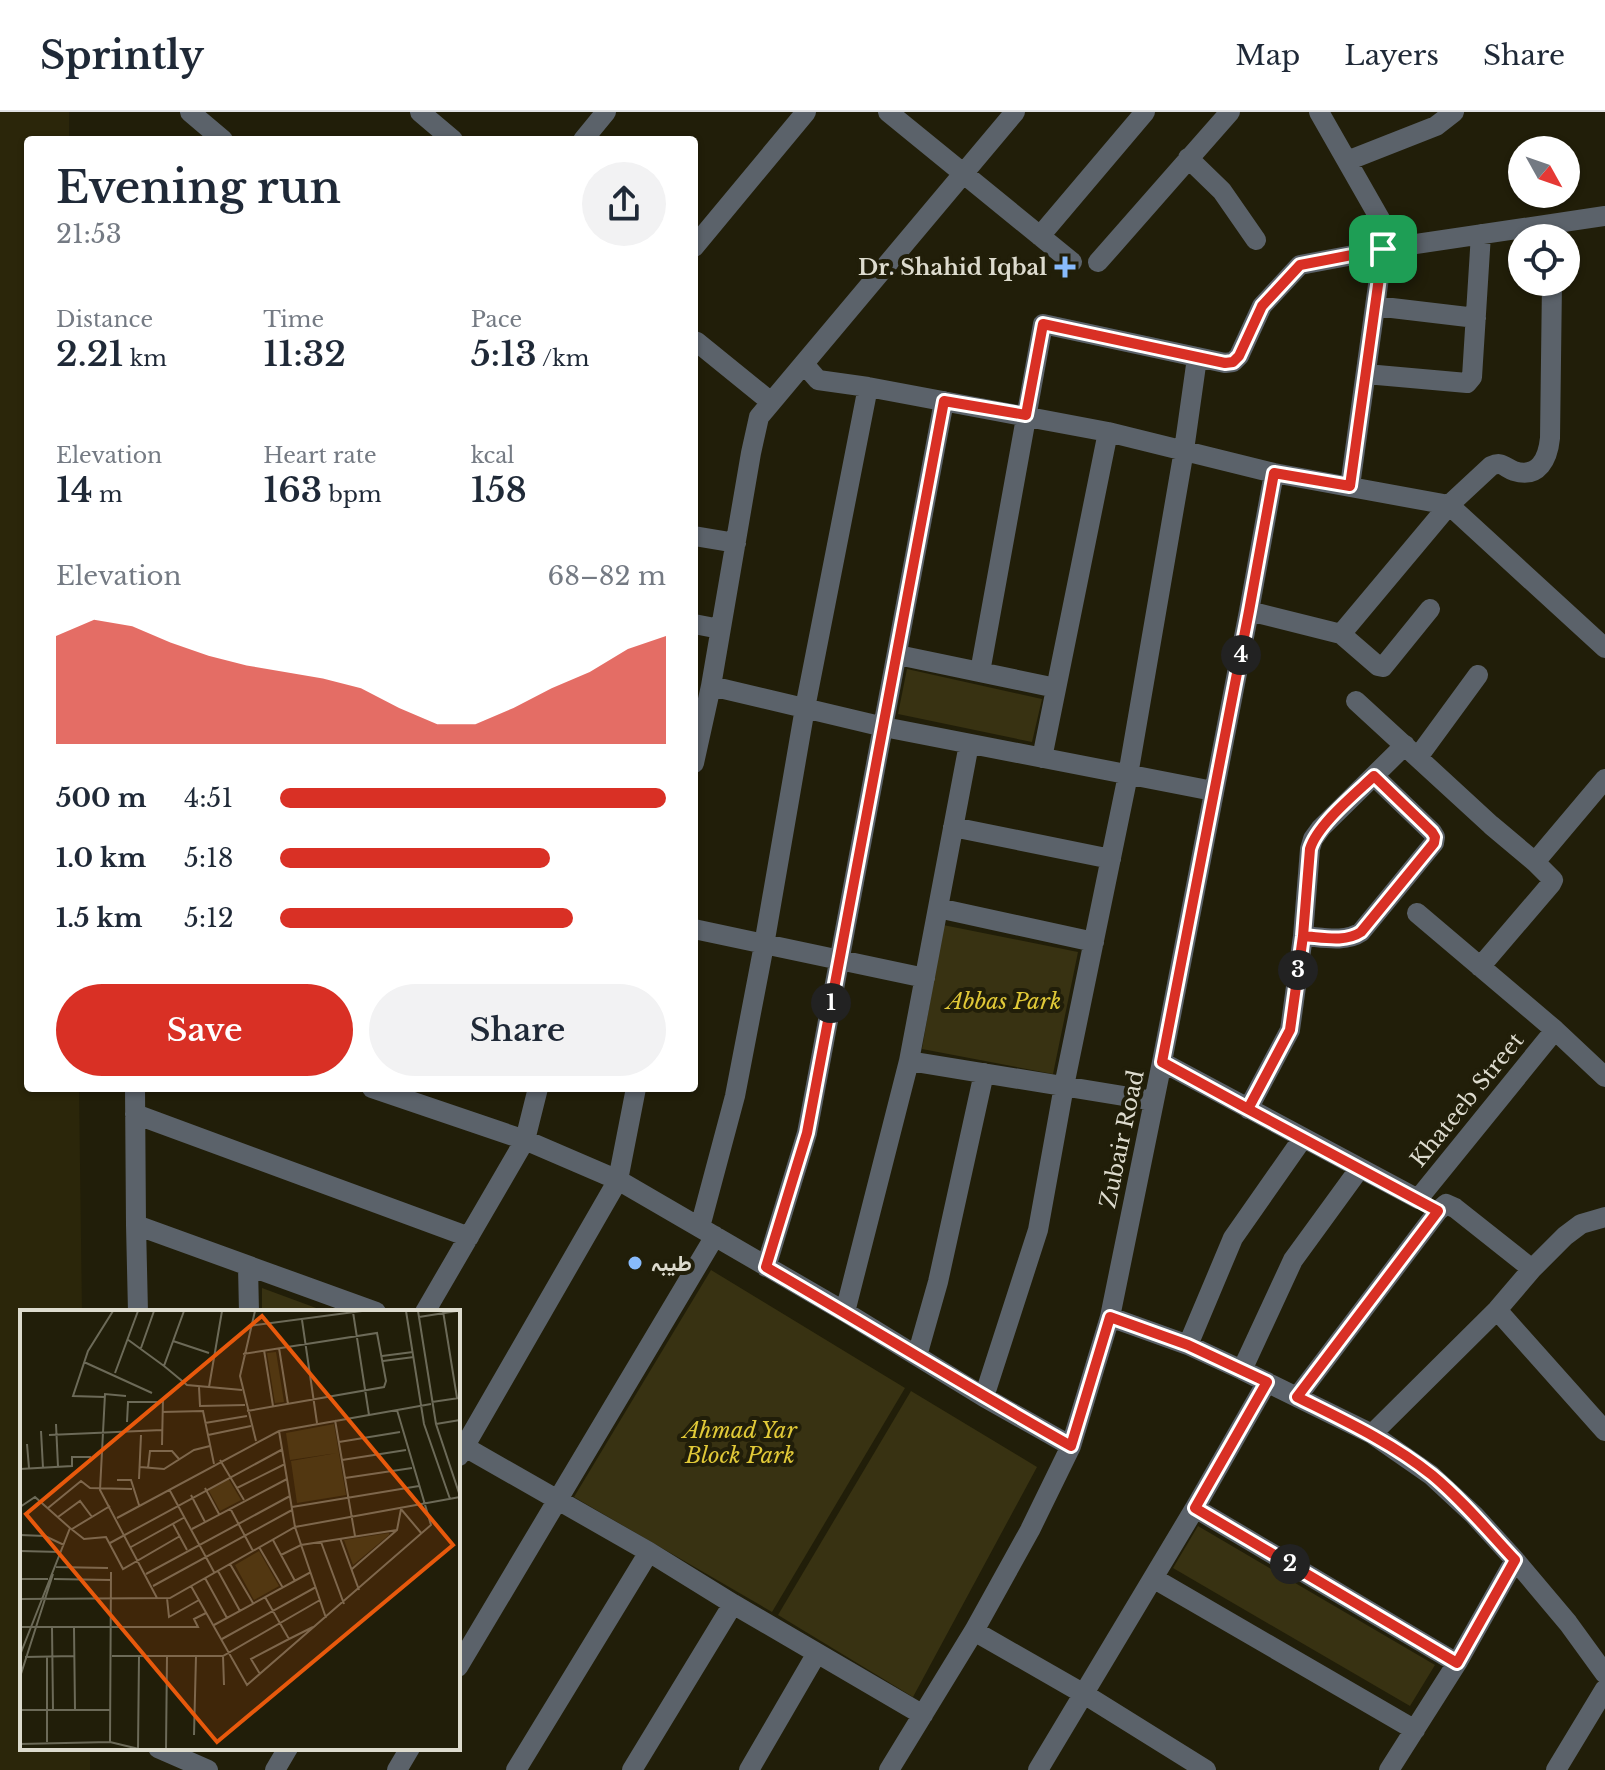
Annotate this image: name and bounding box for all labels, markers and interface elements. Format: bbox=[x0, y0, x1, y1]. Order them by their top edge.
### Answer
text: Sprintly bbox=[40, 32, 204, 79]
text: Map bbox=[1235, 38, 1300, 73]
text: Layers bbox=[1344, 38, 1439, 73]
text: Share bbox=[1483, 38, 1565, 73]
north arrow bbox=[1508, 136, 1580, 208]
map controls bbox=[1508, 136, 1580, 296]
text: Evening run bbox=[56, 160, 341, 215]
button: share bbox=[582, 162, 666, 246]
pin bbox=[1349, 215, 1417, 283]
text: 21:53 bbox=[56, 218, 122, 250]
button: locate bbox=[1508, 224, 1580, 296]
icon: arrive bbox=[1361, 227, 1405, 271]
place label: Dr. Shahid Iqbal bbox=[858, 254, 1047, 281]
marker: Dr. Shahid Iqbal bbox=[1054, 256, 1076, 278]
text: Distance bbox=[56, 306, 153, 333]
text: Time bbox=[263, 306, 324, 333]
text: Pace bbox=[471, 306, 522, 333]
text: 2.21 bbox=[56, 333, 123, 375]
text: 11:32 bbox=[263, 333, 346, 375]
text: 5:13 bbox=[471, 333, 537, 375]
text: km bbox=[123, 345, 167, 372]
text: /km bbox=[537, 345, 589, 372]
text: Elevation bbox=[56, 442, 162, 469]
text: Heart rate bbox=[263, 442, 377, 469]
text: kcal bbox=[471, 442, 515, 469]
text: 14 bbox=[56, 469, 93, 511]
text: 163 bbox=[263, 469, 322, 511]
text: 158 bbox=[471, 469, 527, 511]
text: m bbox=[93, 481, 123, 508]
text: bpm bbox=[322, 481, 382, 508]
text: Elevation bbox=[56, 560, 182, 592]
text: 68–82 m bbox=[548, 560, 666, 592]
pin: 4 bbox=[1221, 635, 1261, 675]
text: 4 bbox=[1234, 641, 1248, 668]
text: 500 m bbox=[56, 782, 146, 814]
text: 4:51 bbox=[184, 782, 233, 814]
text: 1.0 km bbox=[56, 842, 146, 874]
text: 5:18 bbox=[184, 842, 234, 874]
text: 1.5 km bbox=[56, 902, 143, 934]
text: 5:12 bbox=[184, 902, 234, 934]
pin: 3 bbox=[1278, 950, 1318, 990]
text: 3 bbox=[1291, 956, 1305, 983]
pin: 1 bbox=[811, 983, 851, 1023]
button: Save bbox=[56, 984, 353, 1076]
button: Share bbox=[369, 984, 666, 1076]
park label: Abbas Park bbox=[944, 988, 1061, 1015]
text: 1 bbox=[826, 989, 836, 1016]
street label: Khateeb Street bbox=[1405, 1027, 1530, 1173]
street label: Zubair Road bbox=[1094, 1067, 1150, 1210]
place label: طیبہ bbox=[651, 1250, 692, 1277]
marker: طیبہ bbox=[626, 1254, 644, 1272]
inset map bbox=[20, 1310, 460, 1750]
park label: Ahmad Yar Block Park bbox=[680, 1417, 798, 1469]
pin: 2 bbox=[1270, 1544, 1310, 1584]
text: 2 bbox=[1283, 1550, 1297, 1577]

